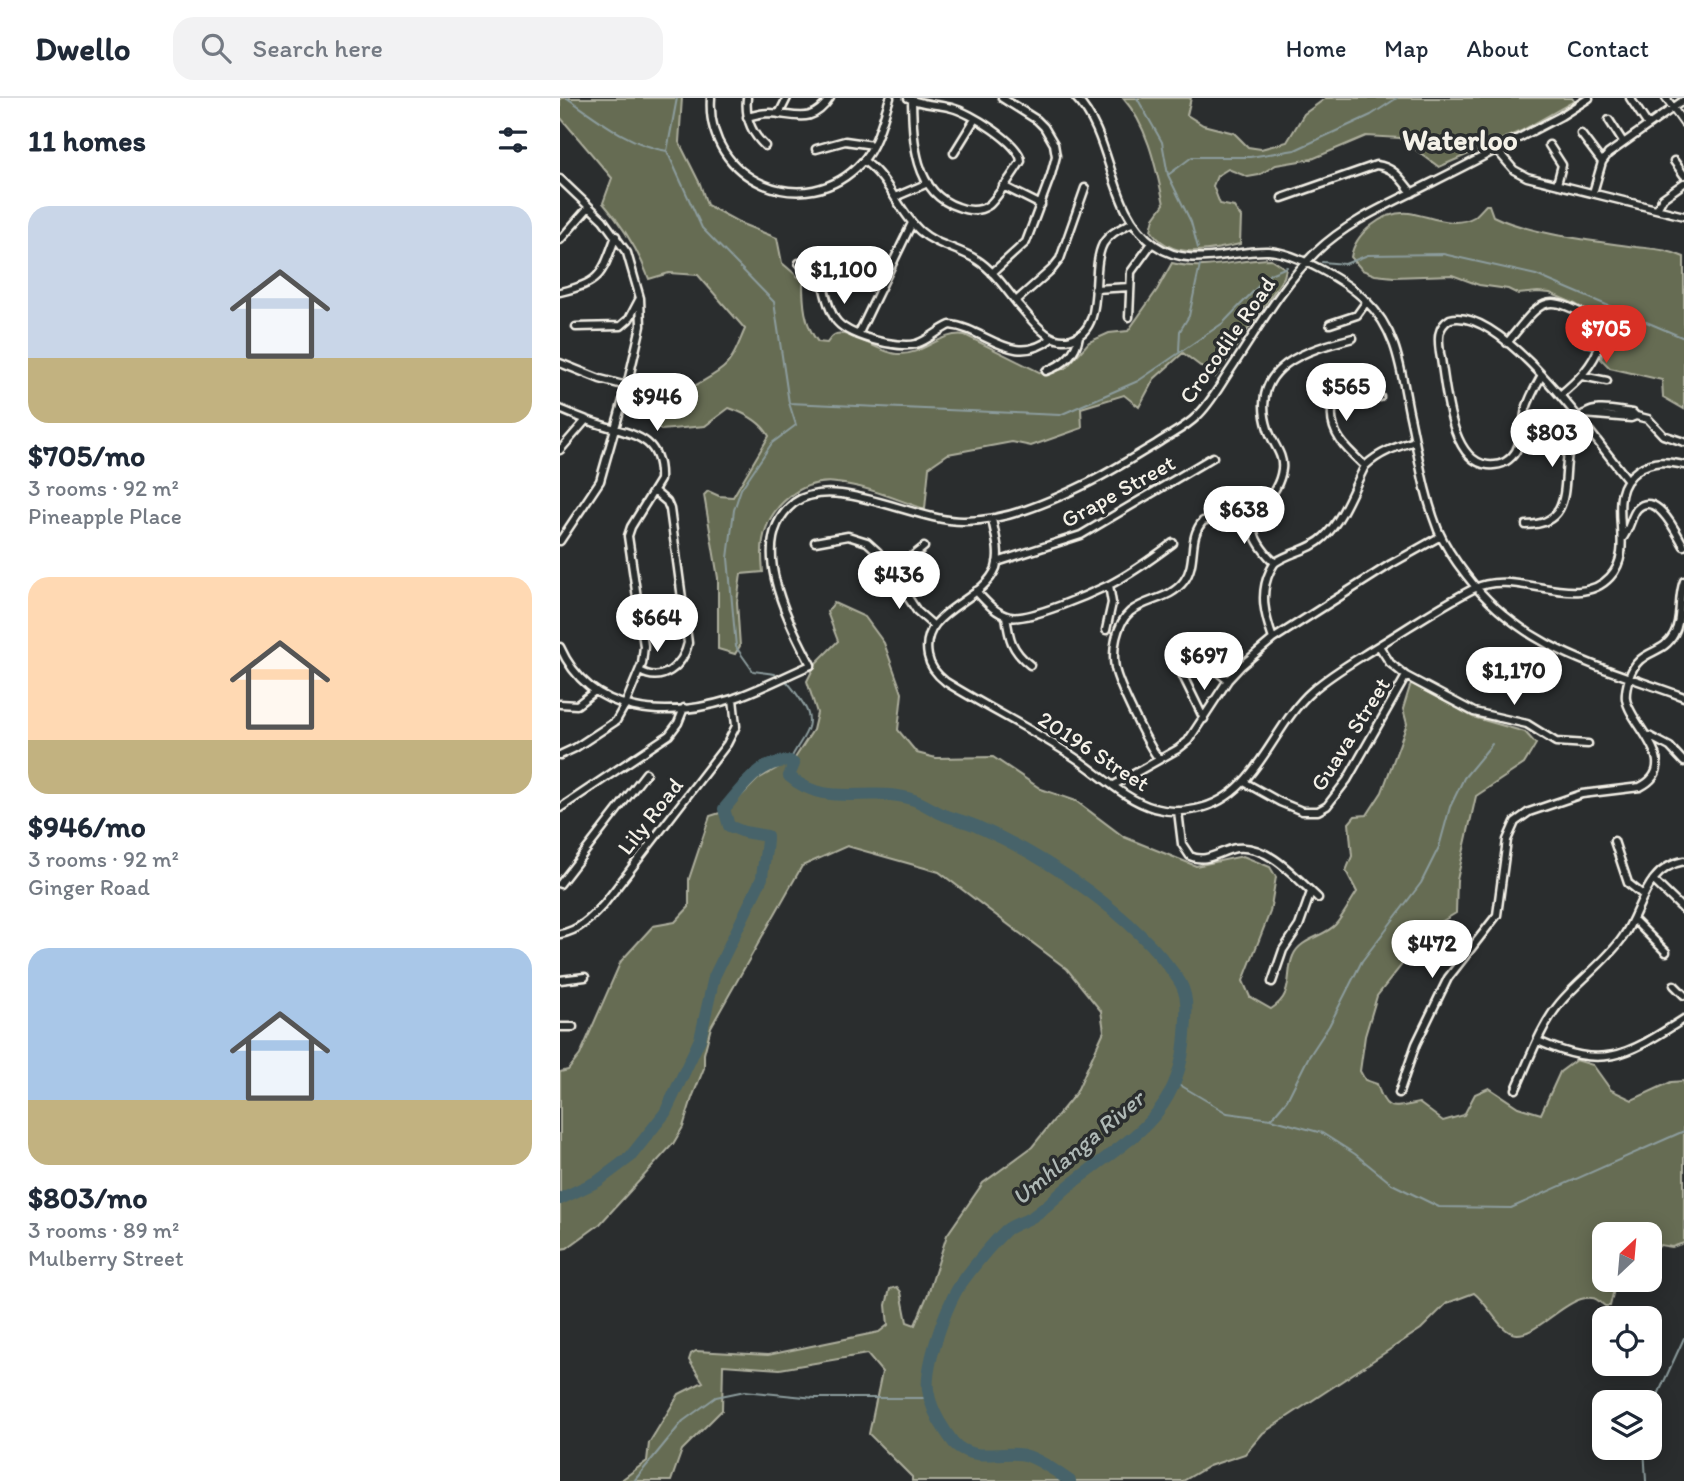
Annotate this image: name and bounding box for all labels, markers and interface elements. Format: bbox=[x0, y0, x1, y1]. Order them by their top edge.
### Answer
search box bbox=[173, 17, 663, 80]
text: Dwello bbox=[35, 29, 131, 68]
icon: search bbox=[197, 29, 235, 67]
text: Search here bbox=[253, 32, 383, 64]
text: Home bbox=[1286, 34, 1346, 63]
text: Map bbox=[1384, 34, 1428, 63]
text: About bbox=[1466, 34, 1529, 63]
text: Contact bbox=[1567, 34, 1649, 63]
icon: filters bbox=[494, 121, 532, 159]
district label: Waterloo bbox=[1402, 121, 1518, 158]
text: 11 homes bbox=[28, 122, 146, 159]
pin: $1,100 bbox=[787, 246, 901, 306]
icon: home bbox=[217, 251, 343, 377]
text: $1,100 bbox=[811, 255, 877, 283]
street label: Crocodile Road bbox=[1173, 271, 1281, 409]
pin: $705 bbox=[1565, 306, 1647, 365]
text: $705 bbox=[1581, 314, 1631, 342]
pin: $565 bbox=[1305, 364, 1387, 423]
text: $565 bbox=[1322, 372, 1370, 400]
pin: $946 bbox=[616, 374, 698, 433]
text: $946 bbox=[632, 382, 682, 410]
pin: $803 bbox=[1511, 410, 1593, 469]
text: $803 bbox=[1527, 418, 1577, 446]
text: $705/mo bbox=[28, 437, 145, 474]
street label: Grape Street bbox=[1056, 448, 1180, 534]
text: 3 rooms · 92 m² bbox=[28, 474, 179, 502]
pin: $638 bbox=[1203, 486, 1285, 546]
text: $638 bbox=[1220, 495, 1268, 523]
text: Pineapple Place bbox=[28, 502, 182, 530]
pin: $436 bbox=[858, 552, 940, 611]
text: $436 bbox=[874, 560, 924, 588]
pin: $664 bbox=[616, 594, 698, 654]
text: $664 bbox=[632, 603, 682, 631]
icon: home bbox=[217, 622, 343, 748]
pin: $697 bbox=[1163, 632, 1245, 692]
text: $697 bbox=[1180, 641, 1228, 669]
pin: $1,170 bbox=[1457, 648, 1571, 707]
text: $1,170 bbox=[1482, 656, 1546, 684]
street label: Guava Street bbox=[1304, 672, 1396, 796]
street label: 20196 Street bbox=[1033, 705, 1155, 798]
street label: Lily Road bbox=[611, 771, 689, 860]
text: $946/mo bbox=[28, 808, 146, 845]
text: 3 rooms · 92 m² bbox=[28, 845, 179, 873]
text: Ginger Road bbox=[28, 873, 150, 901]
pin: $472 bbox=[1391, 920, 1473, 980]
text: $472 bbox=[1408, 929, 1457, 957]
icon: home bbox=[217, 993, 343, 1119]
water label: Umhlanga River bbox=[1006, 1082, 1151, 1211]
text: $803/mo bbox=[28, 1179, 148, 1216]
text: 3 rooms · 89 m² bbox=[28, 1216, 179, 1244]
north arrow bbox=[1592, 1222, 1662, 1292]
map controls bbox=[1592, 1222, 1662, 1460]
text: Mulberry Street bbox=[28, 1244, 184, 1272]
button: locate bbox=[1592, 1306, 1662, 1376]
button: layers bbox=[1592, 1390, 1662, 1460]

